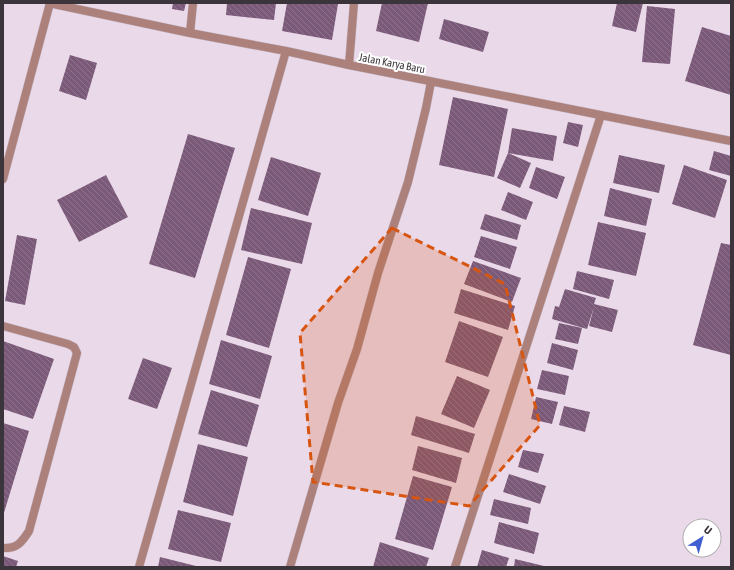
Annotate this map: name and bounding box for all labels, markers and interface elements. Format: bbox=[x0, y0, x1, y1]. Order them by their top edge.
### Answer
street label: Jalan Karya Baru bbox=[358, 51, 426, 75]
north arrow bbox=[682, 518, 722, 558]
text: U bbox=[702, 523, 714, 537]

